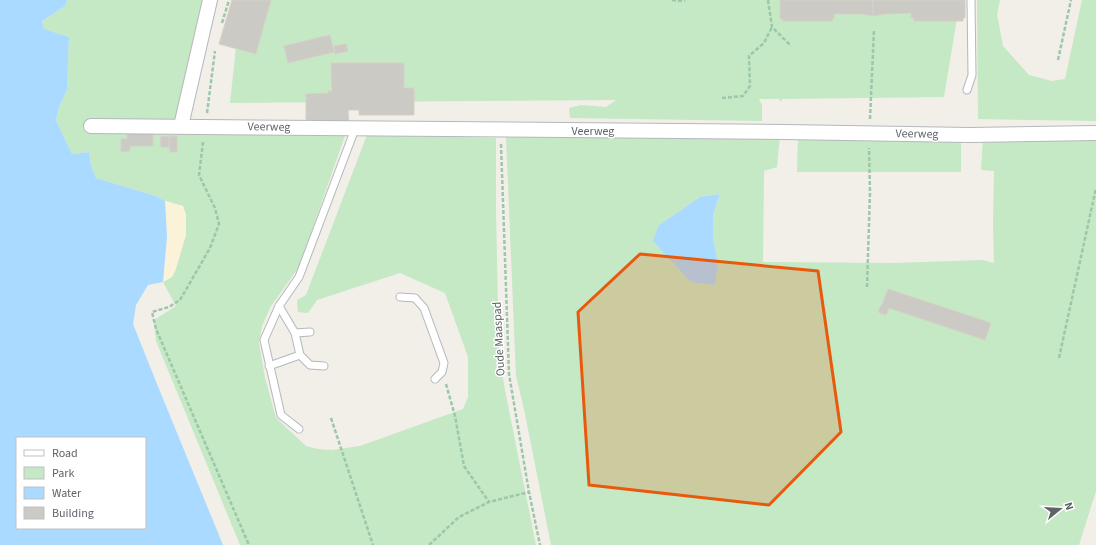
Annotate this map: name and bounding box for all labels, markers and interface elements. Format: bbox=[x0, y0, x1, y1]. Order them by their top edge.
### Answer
street label: Veerweg bbox=[247, 118, 291, 136]
street label: Veerweg bbox=[572, 123, 614, 140]
street label: Veerweg bbox=[895, 125, 939, 143]
street label: Oude Maaspad bbox=[489, 301, 509, 377]
legend bbox=[16, 437, 146, 529]
text: Road bbox=[52, 445, 78, 462]
text: Park bbox=[52, 465, 74, 482]
text: Water bbox=[52, 485, 82, 502]
north arrow bbox=[1040, 489, 1080, 529]
text: N bbox=[1061, 500, 1077, 512]
text: Building bbox=[52, 505, 94, 522]

